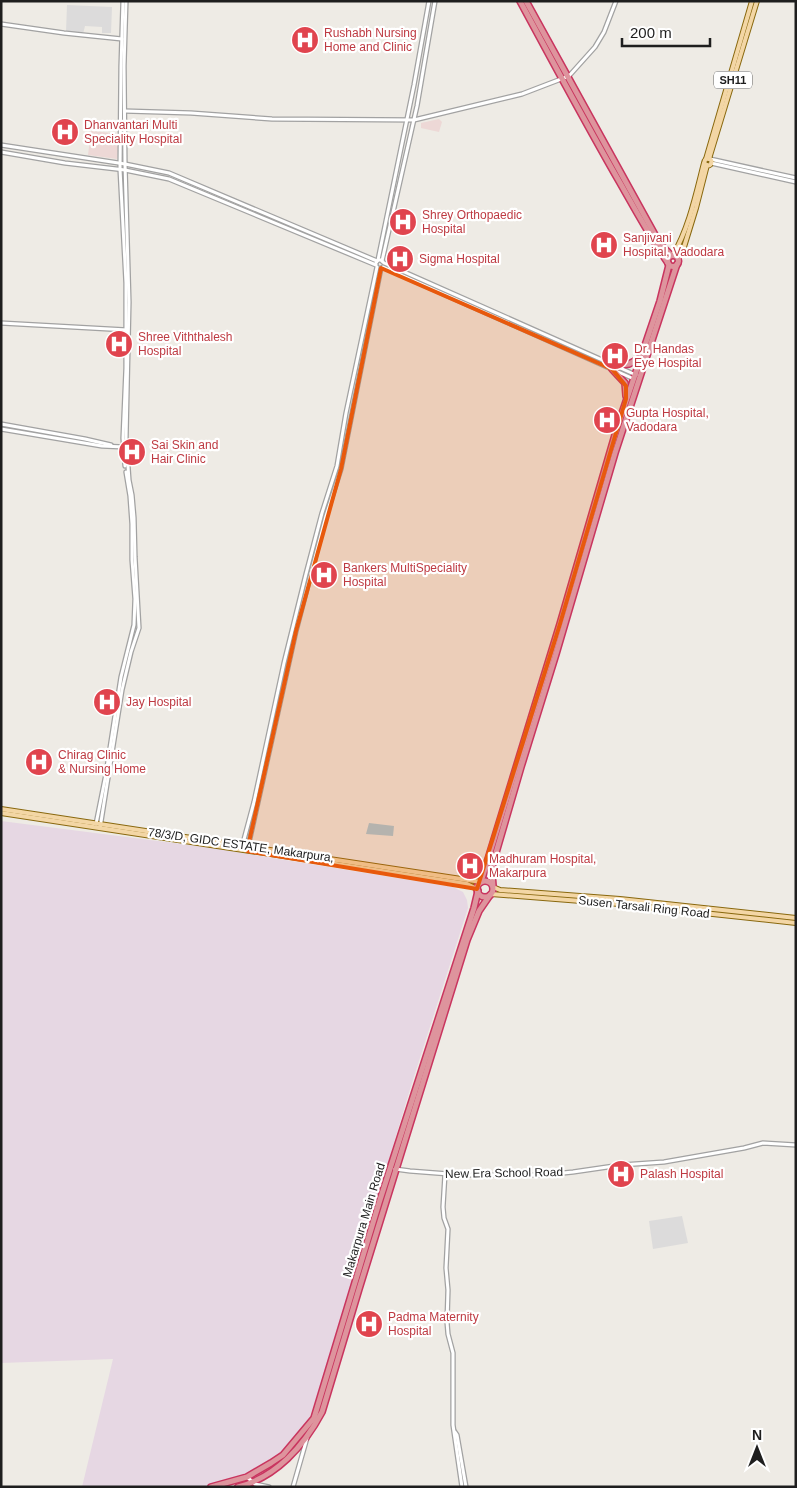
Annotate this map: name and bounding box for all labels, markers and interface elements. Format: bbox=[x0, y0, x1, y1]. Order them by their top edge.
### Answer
scale bar bbox=[622, 15, 710, 47]
text: 200 m bbox=[630, 24, 672, 41]
hospital icon: Rushabh Nursing Home and Clinic bbox=[290, 25, 320, 55]
place label: Rushabh Nursing Home and Clinic bbox=[324, 26, 417, 54]
road number: SH11 bbox=[714, 72, 752, 88]
hospital icon: Dhanvantari Multi Speciality Hospital bbox=[50, 117, 80, 147]
place label: Dhanvantari Multi Speciality Hospital bbox=[84, 118, 182, 146]
hospital icon: Shrey Orthopaedic Hospital bbox=[388, 207, 418, 237]
place label: Shrey Orthopaedic Hospital bbox=[422, 208, 522, 236]
hospital icon: Sanjivani Hospital, Vadodara bbox=[589, 230, 619, 260]
place label: Sanjivani Hospital, Vadodara bbox=[623, 231, 725, 259]
hospital icon: Sigma Hospital bbox=[385, 244, 415, 274]
place label: Sigma Hospital bbox=[419, 252, 500, 266]
hospital icon: Shree Viththalesh Hospital bbox=[104, 329, 134, 359]
place label: Shree Viththalesh Hospital bbox=[138, 330, 233, 358]
hospital icon: Dr. Handas Eye Hospital bbox=[600, 341, 630, 371]
place label: Dr. Handas Eye Hospital bbox=[634, 342, 701, 370]
hospital icon: Gupta Hospital, Vadodara bbox=[592, 405, 622, 435]
place label: Gupta Hospital, Vadodara bbox=[626, 406, 709, 434]
hospital icon: Sai Skin and Hair Clinic bbox=[117, 437, 147, 467]
place label: Sai Skin and Hair Clinic bbox=[151, 438, 218, 466]
hospital icon: Bankers MultiSpeciality Hospital bbox=[309, 560, 339, 590]
place label: Bankers MultiSpeciality Hospital bbox=[343, 561, 467, 589]
hospital icon: Jay Hospital bbox=[92, 687, 122, 717]
place label: Jay Hospital bbox=[126, 695, 191, 709]
hospital icon: Chirag Clinic & Nursing Home bbox=[24, 747, 54, 777]
place label: Chirag Clinic & Nursing Home bbox=[58, 748, 146, 776]
street label: 78/3/D, GIDC ESTATE, Makarpura, bbox=[147, 825, 335, 865]
hospital icon: Madhuram Hospital, Makarpura bbox=[455, 851, 485, 881]
place label: Madhuram Hospital, Makarpura bbox=[489, 852, 596, 880]
street label: Susen Tarsali Ring Road bbox=[578, 893, 710, 921]
hospital icon: Palash Hospital bbox=[606, 1159, 636, 1189]
street label: Makarpura Main Road bbox=[340, 1161, 388, 1279]
street label: New Era School Road bbox=[445, 1165, 563, 1181]
place label: Palash Hospital bbox=[640, 1167, 723, 1181]
hospital icon: Padma Maternity Hospital bbox=[354, 1309, 384, 1339]
place label: Padma Maternity Hospital bbox=[388, 1310, 479, 1338]
north arrow bbox=[732, 1423, 782, 1473]
text: N bbox=[752, 1427, 762, 1443]

